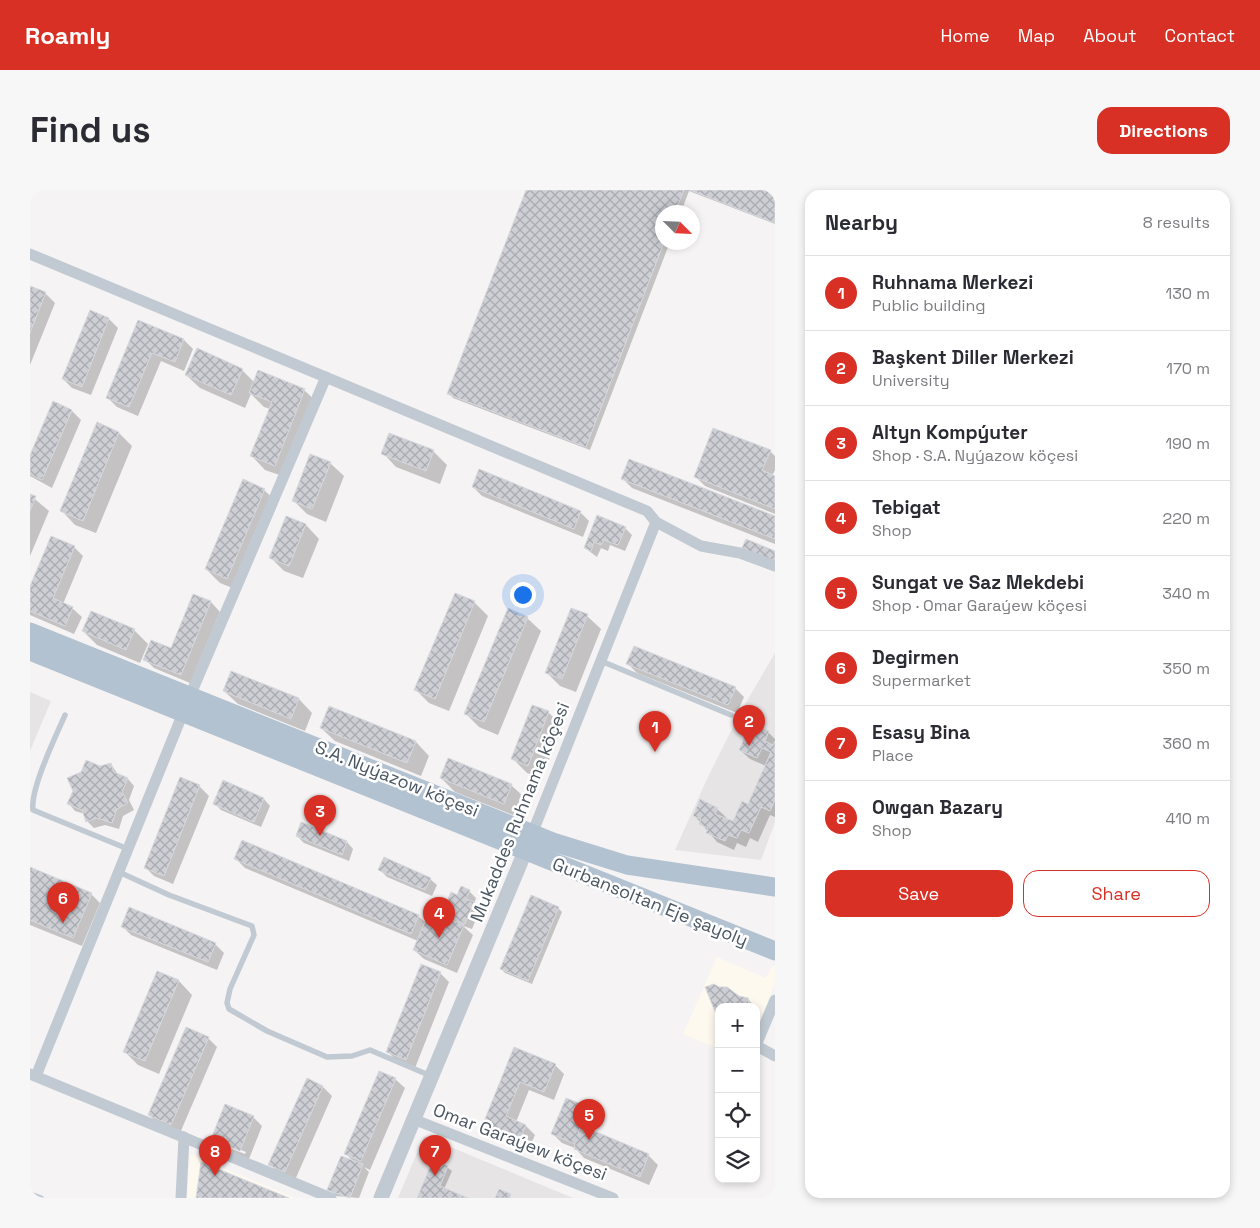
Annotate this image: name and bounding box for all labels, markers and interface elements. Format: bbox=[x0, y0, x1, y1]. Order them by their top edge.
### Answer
text: Roamly bbox=[25, 20, 110, 51]
text: Home bbox=[941, 24, 990, 47]
text: Map bbox=[1018, 24, 1055, 47]
text: About bbox=[1083, 24, 1137, 47]
text: Contact bbox=[1165, 24, 1235, 47]
button: Directions bbox=[1097, 107, 1230, 154]
text: Find us bbox=[30, 108, 151, 152]
north arrow bbox=[655, 205, 700, 250]
text: Nearby bbox=[825, 209, 898, 236]
text: 8 results bbox=[1143, 212, 1210, 233]
text: Ruhnama Merkezi bbox=[872, 270, 1033, 295]
text: 1 bbox=[837, 283, 845, 304]
text: 130 m bbox=[1166, 283, 1210, 304]
text: Public building bbox=[872, 295, 985, 316]
text: Başkent Diller Merkezi bbox=[872, 345, 1074, 370]
text: 2 bbox=[836, 358, 846, 379]
text: 170 m bbox=[1166, 358, 1210, 379]
text: University bbox=[872, 370, 950, 391]
text: Altyn Kompýuter bbox=[872, 420, 1028, 445]
text: 3 bbox=[836, 433, 846, 454]
text: 190 m bbox=[1165, 433, 1210, 454]
text: Shop · S.A. Nyýazow köçesi bbox=[872, 445, 1078, 466]
text: Tebigat bbox=[872, 495, 941, 520]
text: 4 bbox=[836, 508, 846, 529]
text: 220 m bbox=[1163, 508, 1210, 529]
text: Shop bbox=[872, 520, 912, 541]
text: Sungat ve Saz Mekdebi bbox=[872, 570, 1084, 595]
your location bbox=[510, 582, 536, 608]
text: 5 bbox=[836, 583, 846, 604]
text: 340 m bbox=[1162, 583, 1210, 604]
text: Shop · Omar Garaýew köçesi bbox=[872, 595, 1087, 616]
text: Degirmen bbox=[872, 645, 959, 670]
text: 6 bbox=[836, 658, 846, 679]
text: 350 m bbox=[1163, 658, 1210, 679]
text: Supermarket bbox=[872, 670, 971, 691]
street label: Mukaddes Ruhnama köçesi bbox=[465, 699, 574, 925]
pin: 2 bbox=[733, 705, 765, 746]
pin: 1 bbox=[639, 711, 671, 752]
text: Esasy Bina bbox=[872, 720, 970, 745]
text: 7 bbox=[837, 733, 845, 754]
text: 360 m bbox=[1162, 733, 1210, 754]
street label: S.A. Nyýazow köçesi bbox=[312, 735, 482, 822]
text: Place bbox=[872, 745, 914, 766]
pin: 3 bbox=[304, 795, 336, 836]
text: Owgan Bazary bbox=[872, 795, 1003, 820]
text: 8 bbox=[836, 808, 846, 829]
text: 410 m bbox=[1166, 808, 1210, 829]
text: Shop bbox=[872, 820, 912, 841]
street label: Gurbansoltan Eje şayoly bbox=[549, 852, 751, 951]
button: Save bbox=[825, 870, 1013, 917]
button: Share bbox=[1023, 870, 1210, 917]
pin: 6 bbox=[47, 882, 79, 923]
pin: 4 bbox=[423, 897, 455, 938]
map controls bbox=[715, 1003, 760, 1183]
button: + bbox=[715, 1003, 760, 1048]
button: − bbox=[715, 1048, 760, 1093]
button: locate bbox=[715, 1093, 760, 1138]
street label: Omar Garaýew köçesi bbox=[430, 1098, 610, 1185]
pin: 5 bbox=[573, 1099, 605, 1140]
pin: 8 bbox=[199, 1135, 231, 1176]
pin: 7 bbox=[419, 1135, 451, 1176]
button: layers bbox=[715, 1138, 760, 1183]

